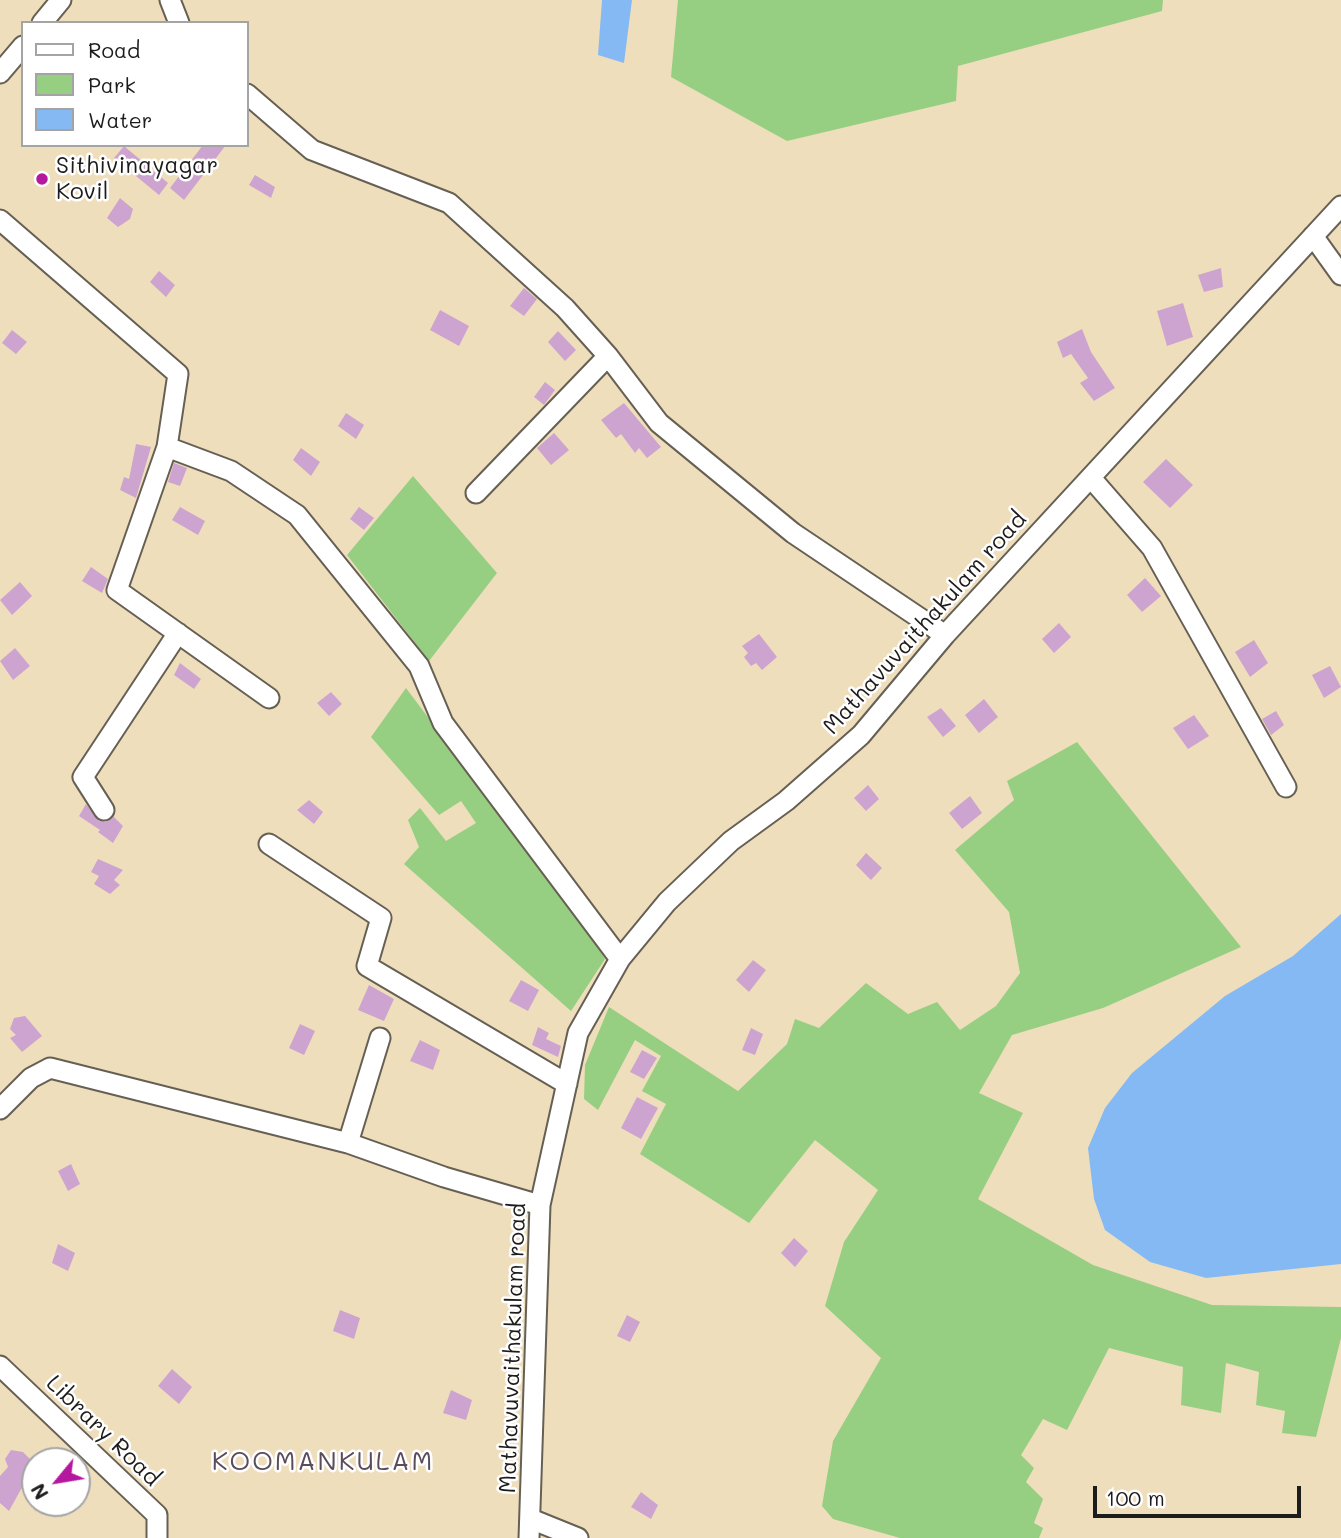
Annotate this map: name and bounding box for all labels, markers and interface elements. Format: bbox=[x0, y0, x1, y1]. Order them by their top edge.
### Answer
legend bbox=[21, 21, 248, 147]
text: Road bbox=[88, 36, 140, 63]
text: Park bbox=[88, 71, 136, 98]
text: Water bbox=[88, 106, 152, 133]
place label: Sithivinayagar Kovil bbox=[56, 152, 218, 206]
marker: Sithivinayagar Kovil bbox=[34, 171, 50, 187]
street label: Mathavuvaithakulam road bbox=[818, 506, 1032, 740]
street label: Mathavuvaithakulam road bbox=[494, 1202, 532, 1494]
street label: Library Road bbox=[40, 1370, 166, 1492]
district label: KOOMANKULAM bbox=[213, 1446, 433, 1478]
north arrow bbox=[21, 1447, 91, 1517]
scale bar bbox=[1096, 1472, 1304, 1516]
text: N bbox=[25, 1479, 54, 1504]
text: 100 m bbox=[1106, 1484, 1165, 1511]

